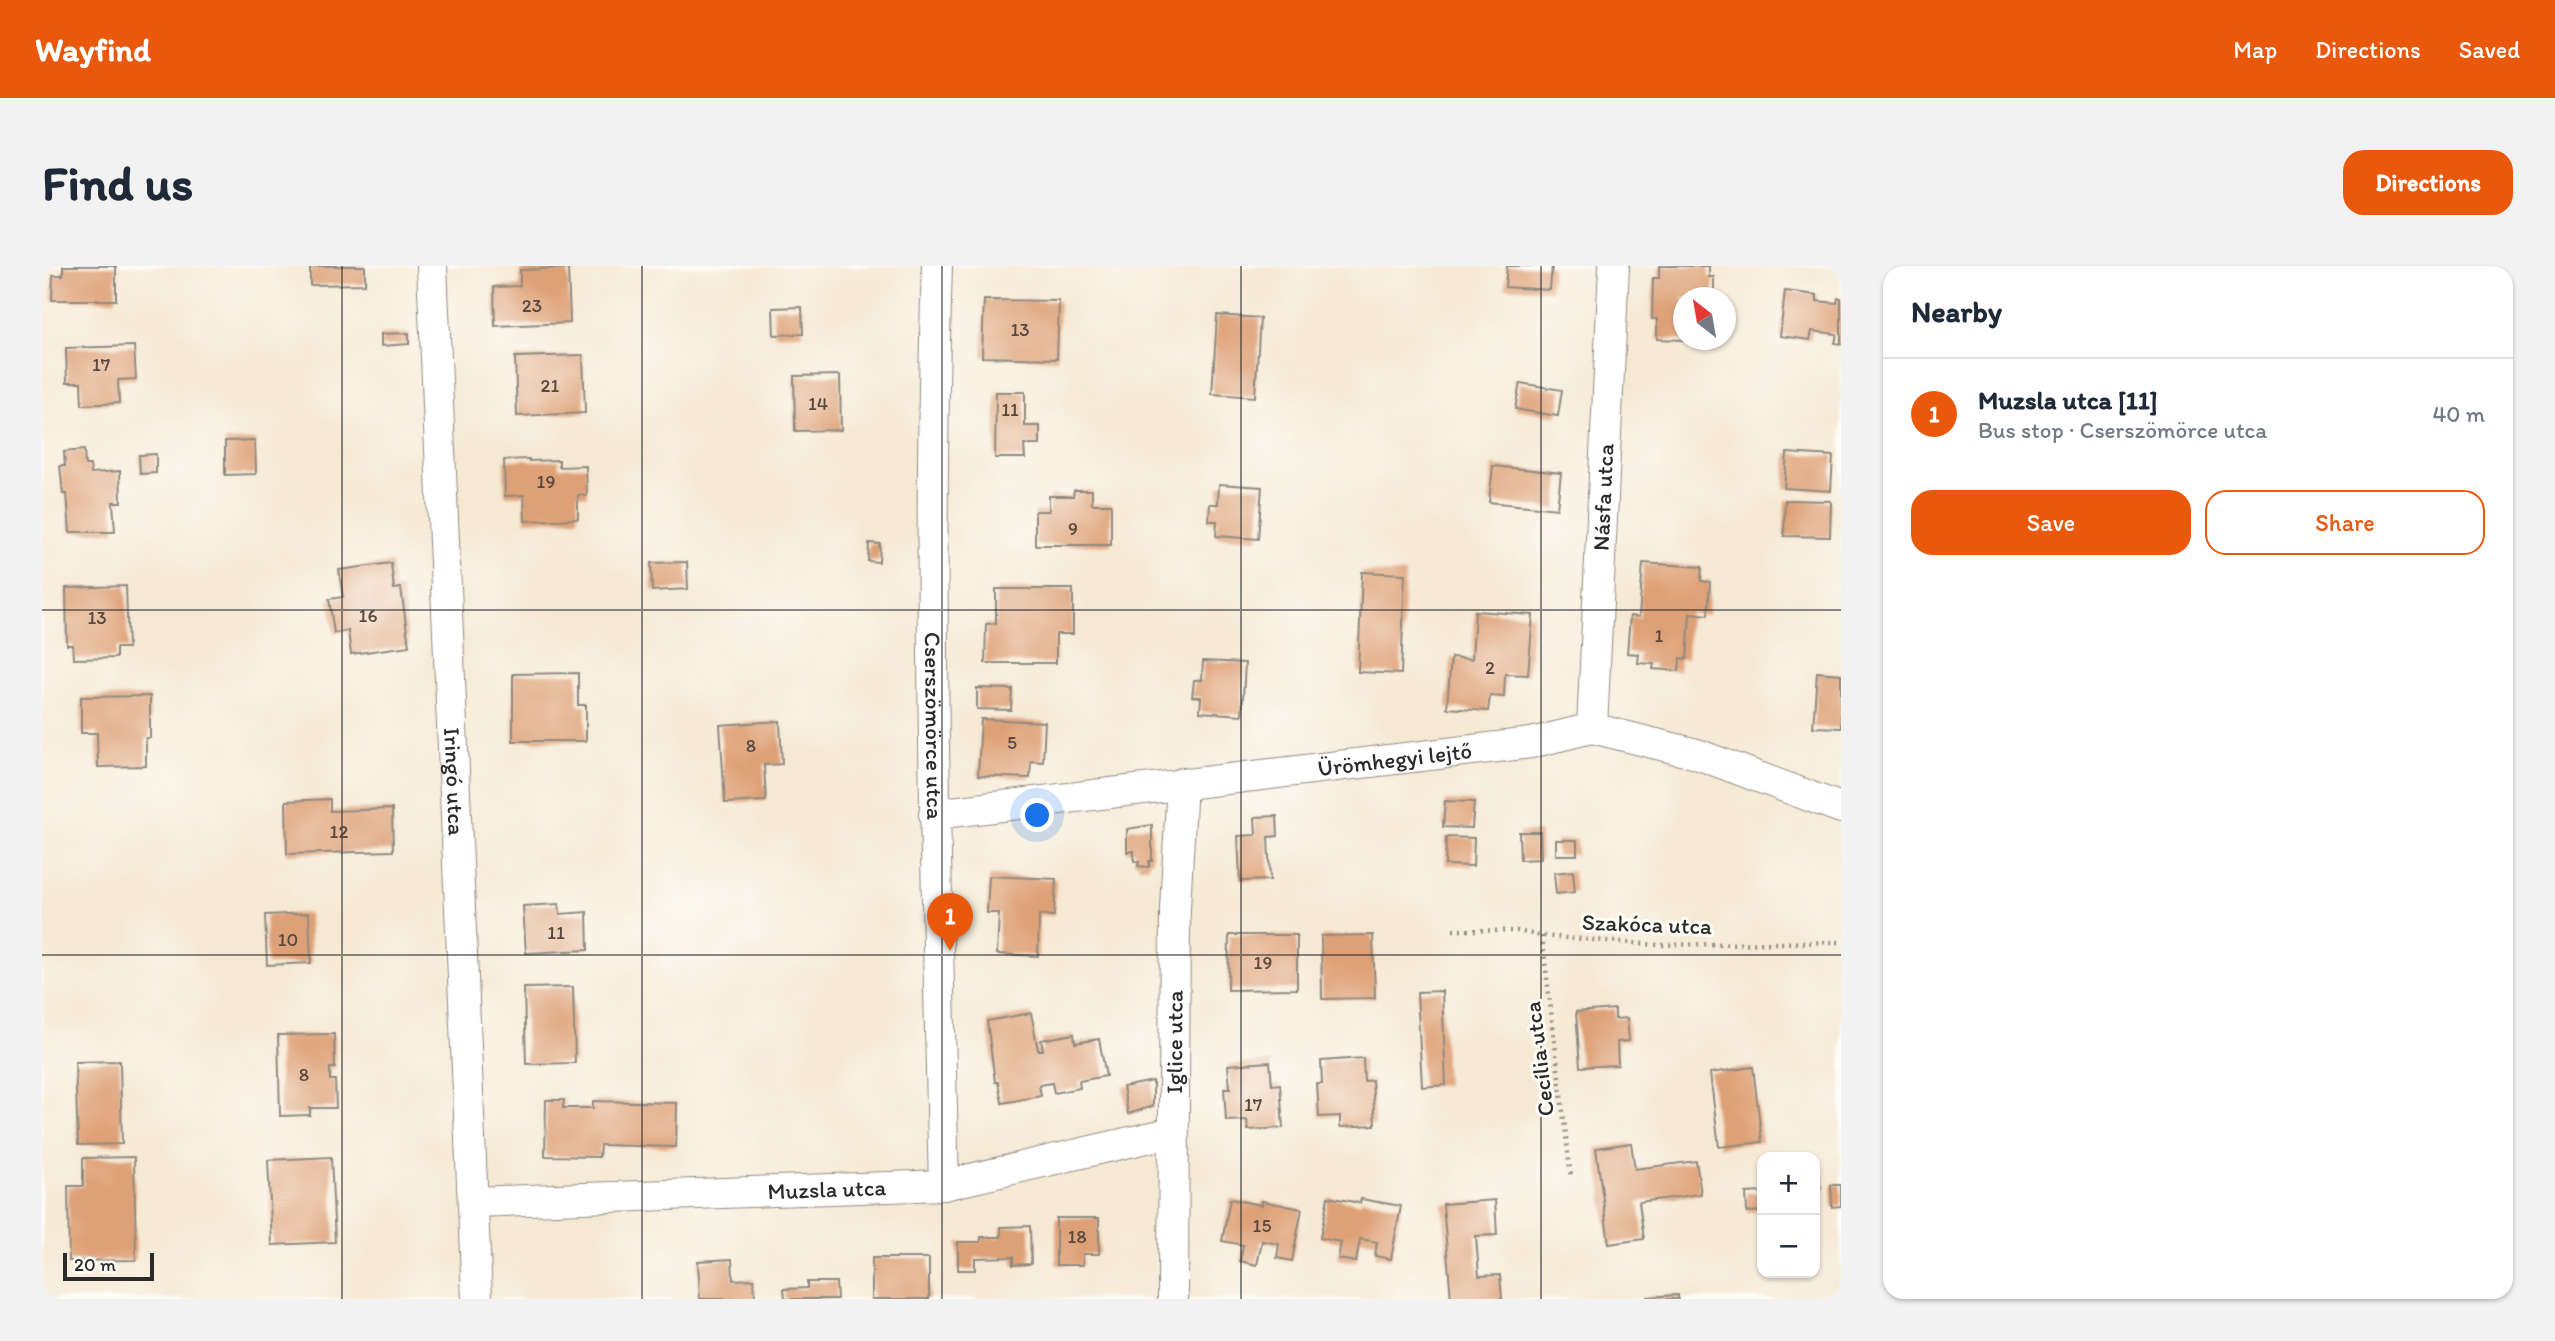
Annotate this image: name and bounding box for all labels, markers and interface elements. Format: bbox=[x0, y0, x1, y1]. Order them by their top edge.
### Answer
text: Wayfind bbox=[35, 30, 151, 69]
text: Map bbox=[2233, 35, 2277, 64]
text: Directions bbox=[2315, 35, 2421, 64]
text: Saved bbox=[2459, 35, 2520, 64]
button: Directions bbox=[2343, 150, 2513, 215]
text: Find us bbox=[42, 153, 193, 212]
north arrow bbox=[1673, 287, 1736, 350]
text: Nearby bbox=[1911, 293, 2002, 330]
house number: 23 bbox=[522, 294, 542, 317]
house number: 13 bbox=[1010, 318, 1030, 341]
house number: 17 bbox=[92, 353, 110, 376]
house number: 21 bbox=[541, 374, 560, 397]
text: Muzsla utca [11] bbox=[1978, 384, 2158, 416]
house number: 14 bbox=[808, 392, 828, 415]
house number: 11 bbox=[1001, 398, 1019, 421]
text: 1 bbox=[1929, 400, 1939, 428]
text: 40 m bbox=[2432, 400, 2485, 428]
text: Bus stop · Cserszömörce utca bbox=[1978, 416, 2267, 444]
street label: Násfa utca bbox=[1586, 443, 1620, 552]
house number: 19 bbox=[537, 470, 555, 493]
button: Save bbox=[1911, 490, 2191, 555]
button: Share bbox=[2205, 490, 2485, 555]
house number: 9 bbox=[1068, 517, 1078, 540]
house number: 16 bbox=[359, 604, 377, 627]
house number: 13 bbox=[87, 606, 107, 629]
house number: 1 bbox=[1655, 624, 1664, 647]
street label: Cserszömörce utca bbox=[919, 632, 949, 820]
house number: 2 bbox=[1485, 656, 1495, 679]
street label: Iringó utca bbox=[438, 727, 471, 836]
house number: 5 bbox=[1007, 731, 1017, 754]
house number: 8 bbox=[746, 734, 756, 757]
street label: Ürömhegyi lejtő bbox=[1316, 736, 1474, 782]
your location bbox=[1020, 798, 1054, 832]
house number: 12 bbox=[330, 820, 348, 843]
pin: 1 bbox=[927, 893, 973, 951]
street label: Szakóca utca bbox=[1581, 908, 1713, 940]
house number: 11 bbox=[547, 921, 565, 944]
house number: 10 bbox=[278, 928, 298, 951]
house number: 19 bbox=[1254, 951, 1272, 974]
street label: Iglice utca bbox=[1160, 990, 1189, 1094]
street label: Cecília utca bbox=[1518, 1000, 1560, 1118]
house number: 8 bbox=[299, 1063, 309, 1086]
house number: 17 bbox=[1244, 1093, 1262, 1116]
map controls bbox=[1757, 1152, 1820, 1278]
button: + bbox=[1757, 1152, 1820, 1215]
street label: Muzsla utca bbox=[767, 1173, 887, 1205]
house number: 15 bbox=[1253, 1214, 1271, 1237]
button: − bbox=[1757, 1215, 1820, 1278]
house number: 18 bbox=[1067, 1225, 1087, 1248]
scale bar bbox=[63, 1250, 154, 1282]
text: 20 m bbox=[74, 1253, 116, 1276]

